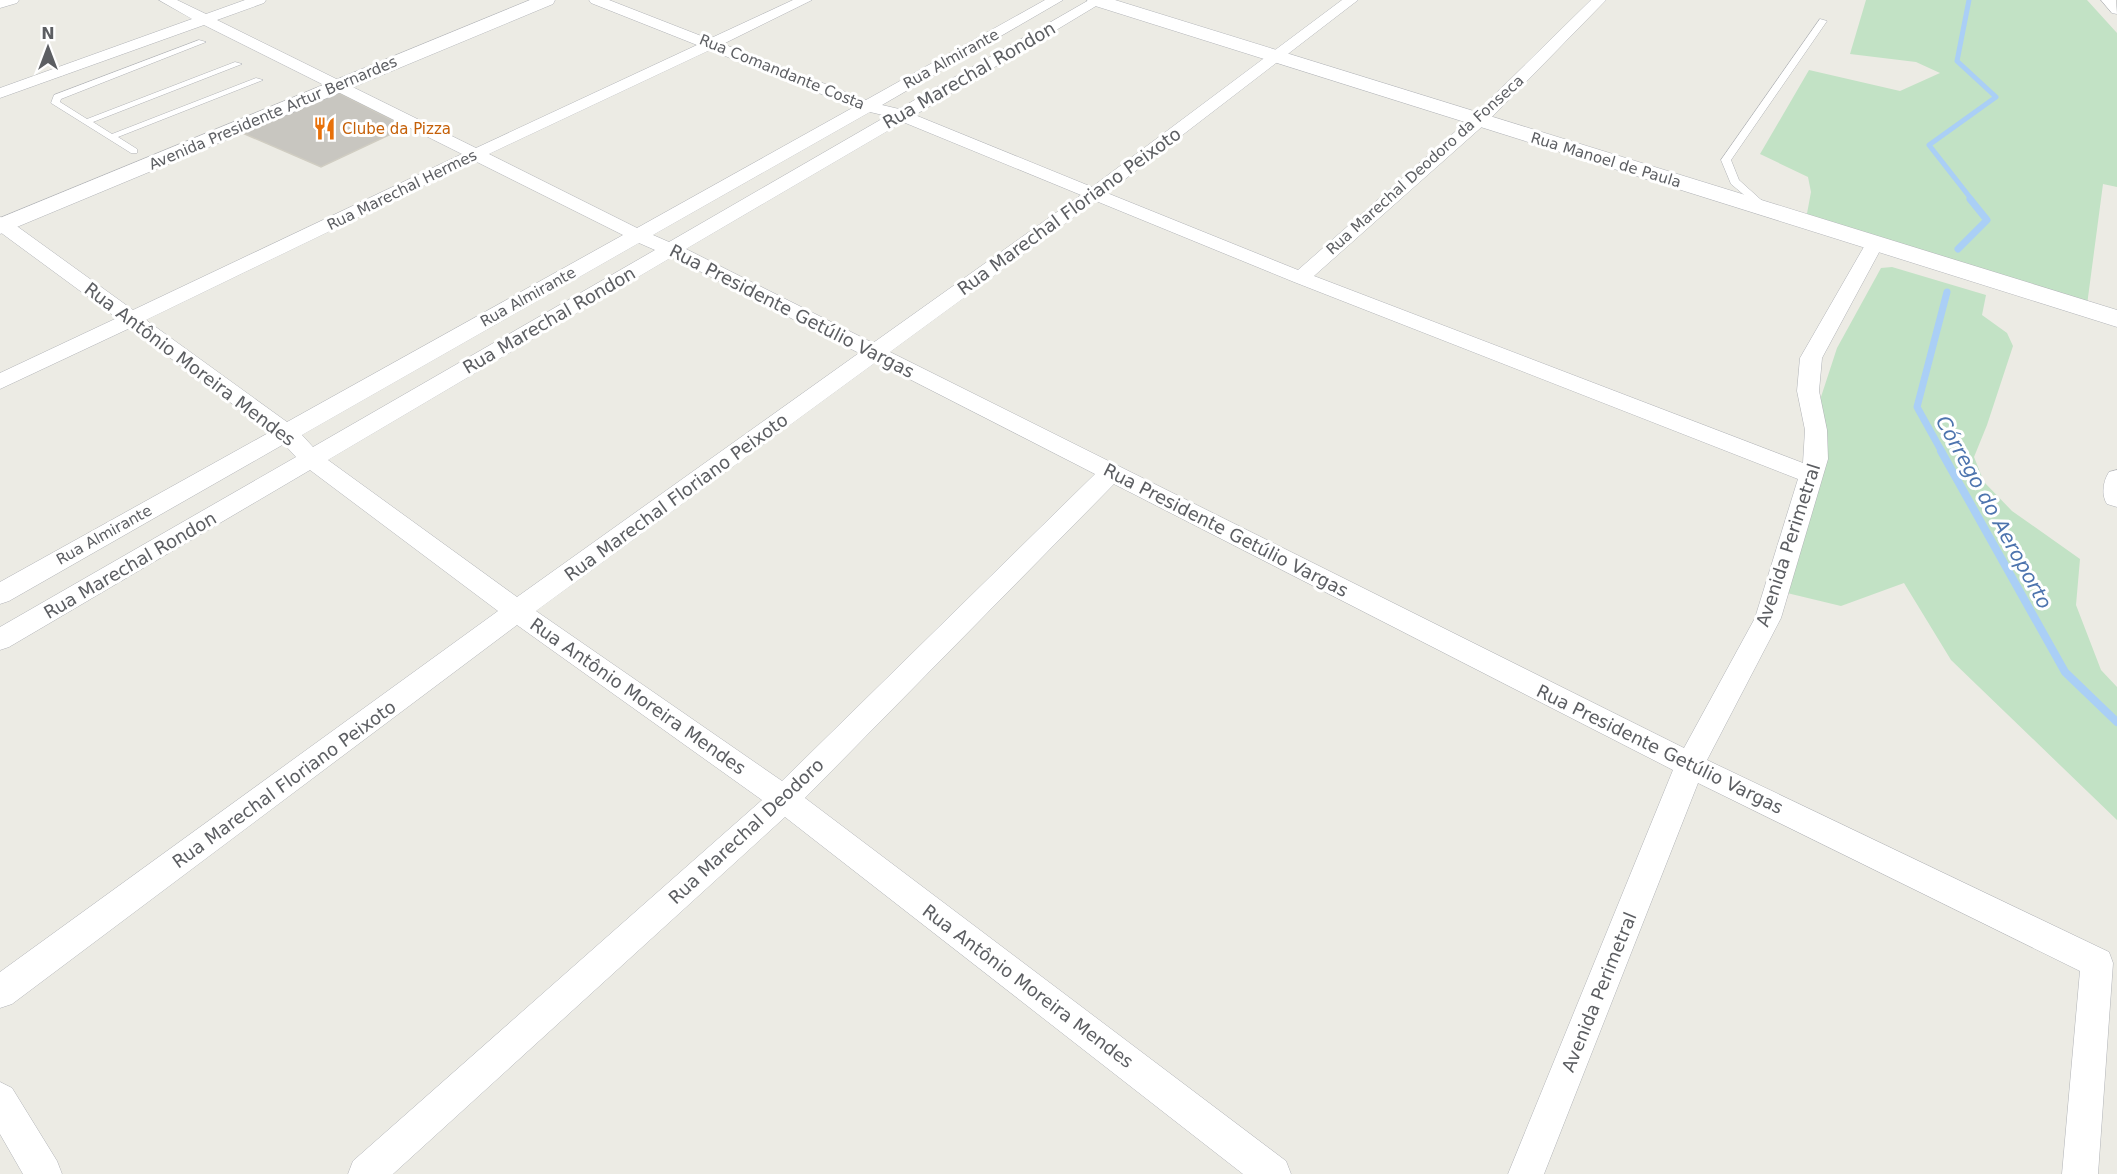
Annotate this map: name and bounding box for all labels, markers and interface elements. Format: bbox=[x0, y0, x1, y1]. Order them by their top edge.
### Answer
street label: Rua Marechal Rondon bbox=[879, 17, 1059, 133]
north arrow bbox=[18, 18, 78, 78]
text: N bbox=[41, 24, 55, 43]
street label: Rua Almirante bbox=[900, 25, 1002, 93]
street label: Rua Comandante Costa bbox=[697, 31, 867, 113]
street label: Avenida Presidente Artur Bernardes bbox=[146, 52, 400, 174]
street label: Rua Marechal Deodoro da Fonseca bbox=[1323, 71, 1527, 259]
restaurant icon: Clube da Pizza bbox=[311, 116, 337, 142]
place label: Clube da Pizza bbox=[342, 120, 451, 138]
street label: Rua Marechal Floriano Peixoto bbox=[953, 123, 1185, 299]
street label: Rua Manoel de Paula bbox=[1529, 129, 1683, 191]
street label: Rua Marechal Hermes bbox=[324, 146, 480, 234]
street label: Rua Presidente Getúlio Vargas bbox=[666, 240, 918, 382]
street label: Rua Marechal Rondon bbox=[459, 262, 639, 378]
street label: Rua Almirante bbox=[477, 263, 579, 331]
street label: Rua Antônio Moreira Mendes bbox=[80, 278, 300, 450]
street label: Rua Marechal Floriano Peixoto bbox=[560, 409, 792, 585]
water label: Córrego do Aeroporto bbox=[1931, 411, 2057, 613]
street label: Rua Presidente Getúlio Vargas bbox=[1100, 459, 1352, 601]
street label: Avenida Perimetral bbox=[1752, 461, 1824, 629]
street label: Rua Almirante bbox=[53, 501, 155, 569]
street label: Rua Marechal Rondon bbox=[40, 507, 220, 623]
street label: Rua Antônio Moreira Mendes bbox=[526, 613, 750, 779]
street label: Rua Presidente Getúlio Vargas bbox=[1533, 680, 1787, 818]
street label: Rua Marechal Floriano Peixoto bbox=[168, 696, 400, 872]
street label: Rua Marechal Deodoro bbox=[664, 754, 828, 908]
street label: Rua Antônio Moreira Mendes bbox=[918, 900, 1138, 1072]
street label: Avenida Perimetral bbox=[1557, 909, 1641, 1075]

